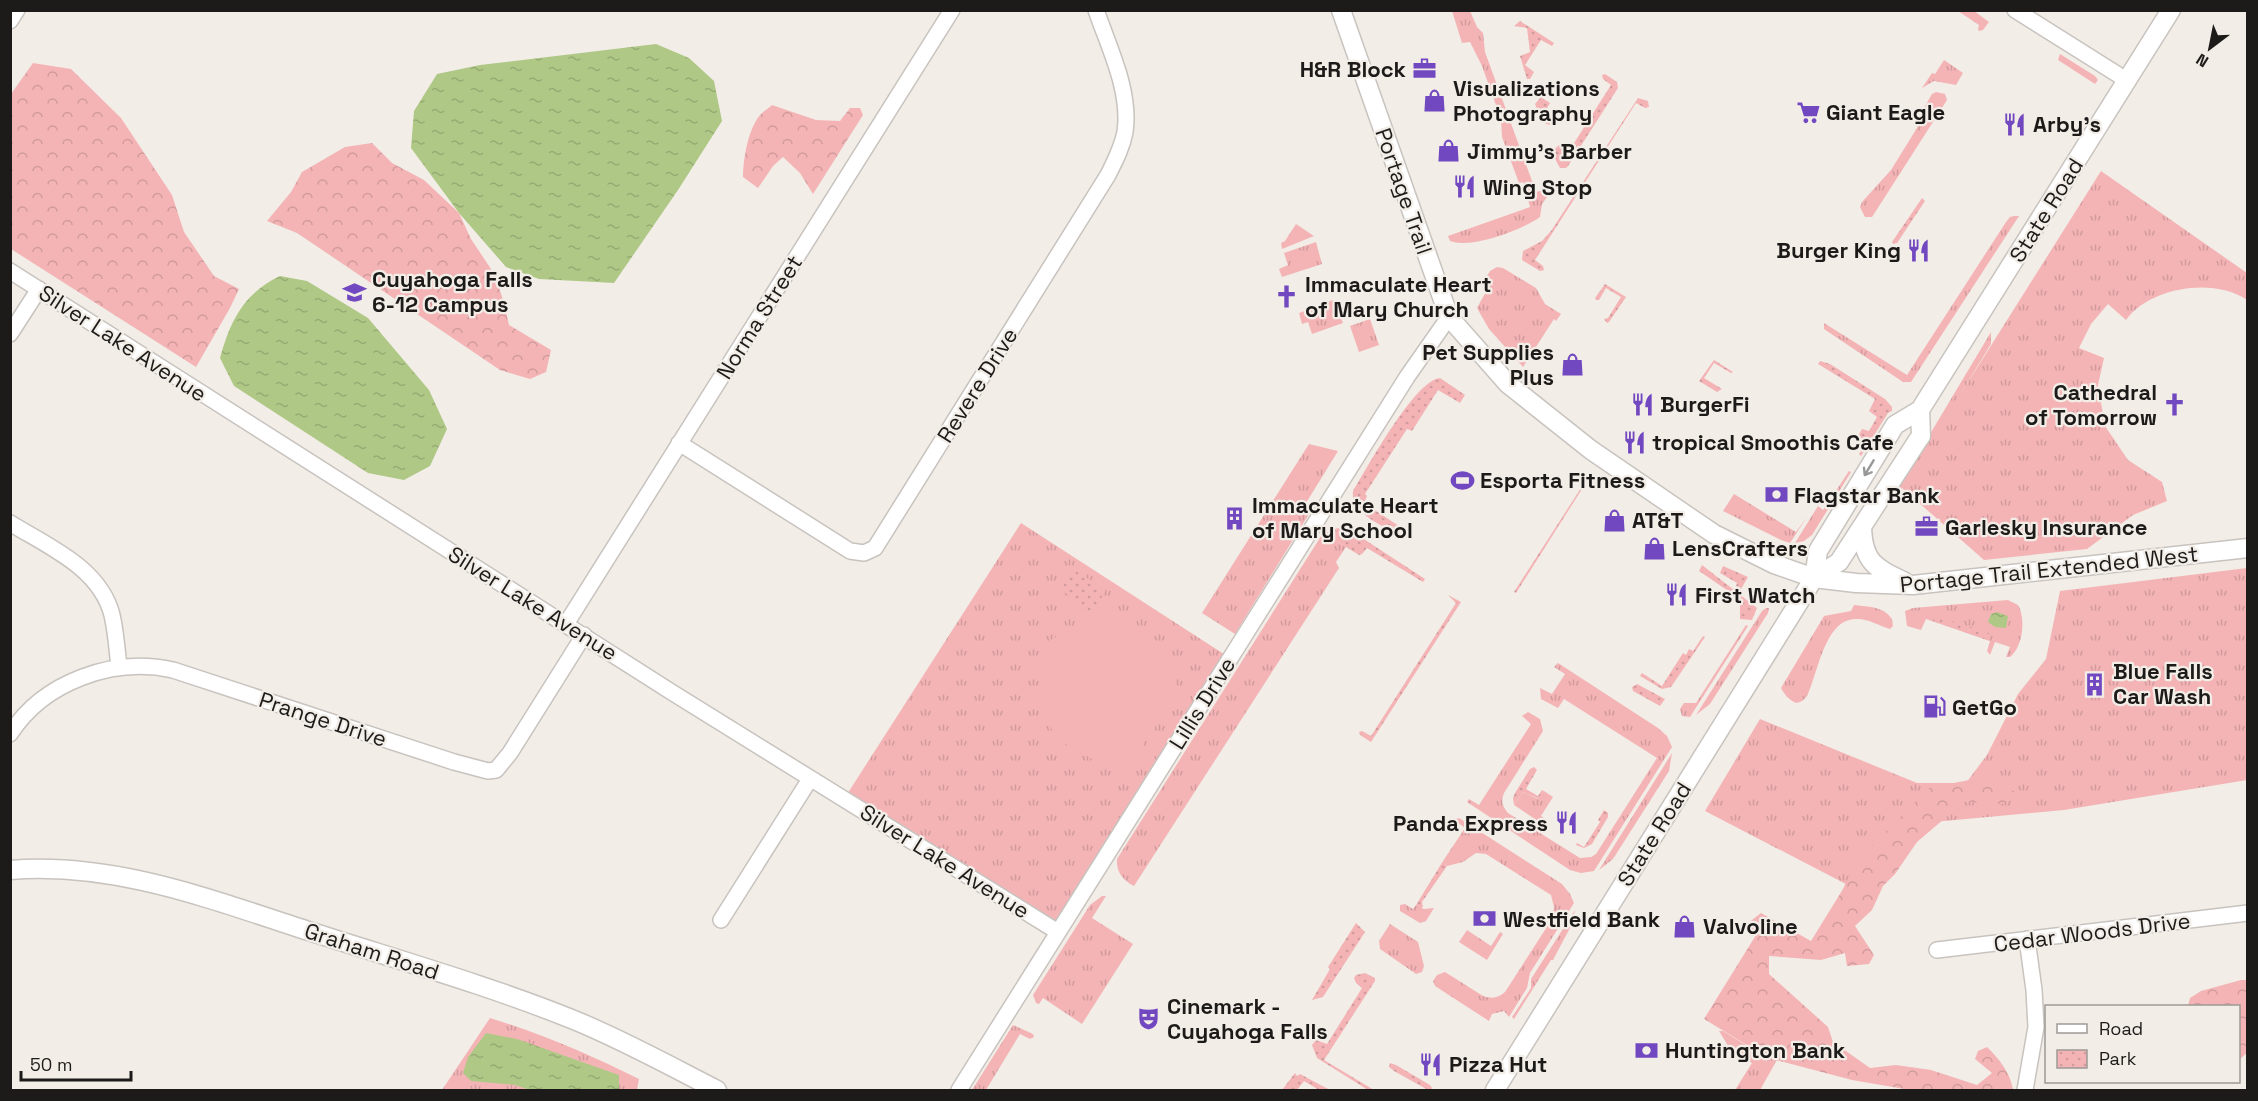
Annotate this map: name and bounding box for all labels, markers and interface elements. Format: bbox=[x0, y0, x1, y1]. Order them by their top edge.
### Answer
north arrow bbox=[2180, 18, 2240, 78]
text: N bbox=[2192, 49, 2212, 72]
place label: H&R Block bbox=[1300, 55, 1407, 83]
office icon: H&R Block bbox=[1411, 56, 1437, 82]
place label: Visualizations Photography bbox=[1453, 74, 1600, 127]
shop icon: Visualizations Photography bbox=[1422, 88, 1448, 114]
place label: Giant Eagle bbox=[1826, 98, 1945, 126]
supermarket icon: Giant Eagle bbox=[1795, 99, 1821, 125]
place label: Arby's bbox=[2033, 110, 2101, 138]
restaurant icon: Arby's bbox=[2002, 111, 2028, 137]
street label: Portage Trail bbox=[1369, 124, 1439, 258]
place label: Jimmy's Barber bbox=[1467, 137, 1632, 165]
shop icon: Jimmy's Barber bbox=[1436, 138, 1462, 164]
street label: State Road bbox=[2003, 153, 2089, 267]
place label: Wing Stop bbox=[1483, 173, 1592, 201]
restaurant icon: Wing Stop bbox=[1452, 174, 1478, 200]
place label: Burger King bbox=[1776, 236, 1901, 264]
restaurant icon: Burger King bbox=[1906, 237, 1932, 263]
street label: Norma Street bbox=[710, 250, 808, 384]
place label: Cuyahoga Falls 6-12 Campus bbox=[372, 265, 533, 318]
place label: Immaculate Heart of Mary Church bbox=[1305, 270, 1492, 323]
street label: Silver Lake Avenue bbox=[34, 278, 212, 408]
school or university icon: Cuyahoga Falls 6-12 Campus bbox=[341, 279, 367, 305]
church icon: Immaculate Heart of Mary Church bbox=[1274, 284, 1300, 310]
street label: Revere Drive bbox=[931, 322, 1023, 448]
place label: Pet Supplies Plus bbox=[1422, 338, 1554, 391]
shop icon: Pet Supplies Plus bbox=[1559, 352, 1585, 378]
place label: Cathedral of Tomorrow bbox=[2025, 378, 2157, 431]
place label: BurgerFi bbox=[1660, 390, 1750, 418]
restaurant icon: BurgerFi bbox=[1629, 391, 1655, 417]
church icon: Cathedral of Tomorrow bbox=[2162, 392, 2188, 418]
place label: tropical Smoothis Cafe bbox=[1652, 428, 1894, 456]
restaurant icon: tropical Smoothis Cafe bbox=[1621, 429, 1647, 455]
one-way arrow bbox=[1863, 459, 1875, 476]
place label: Esporta Fitness bbox=[1480, 466, 1645, 494]
sports icon: Esporta Fitness bbox=[1449, 467, 1475, 493]
place label: Flagstar Bank bbox=[1794, 481, 1940, 509]
bank icon: Flagstar Bank bbox=[1763, 482, 1789, 508]
place label: Immaculate Heart of Mary School bbox=[1252, 491, 1439, 544]
building icon: Immaculate Heart of Mary School bbox=[1221, 505, 1247, 531]
place label: AT&T bbox=[1632, 506, 1683, 534]
shop icon: AT&T bbox=[1601, 507, 1627, 533]
place label: Garlesky Insurance bbox=[1945, 513, 2147, 541]
office icon: Garlesky Insurance bbox=[1914, 514, 1940, 540]
place label: LensCrafters bbox=[1672, 534, 1808, 562]
shop icon: LensCrafters bbox=[1641, 535, 1667, 561]
street label: Portage Trail Extended West bbox=[1899, 539, 2199, 599]
street label: Silver Lake Avenue bbox=[443, 540, 623, 666]
place label: First Watch bbox=[1695, 581, 1815, 609]
restaurant icon: First Watch bbox=[1664, 582, 1690, 608]
street label: Lillis Drive bbox=[1163, 652, 1241, 754]
place label: Blue Falls Car Wash bbox=[2113, 657, 2213, 710]
building icon: Blue Falls Car Wash bbox=[2082, 671, 2108, 697]
street label: Prange Drive bbox=[256, 685, 390, 753]
place label: GetGo bbox=[1952, 693, 2017, 721]
fuel station icon: GetGo bbox=[1921, 694, 1947, 720]
street label: State Road bbox=[1611, 777, 1697, 891]
street label: Silver Lake Avenue bbox=[855, 798, 1035, 924]
place label: Panda Express bbox=[1393, 809, 1548, 837]
restaurant icon: Panda Express bbox=[1553, 810, 1579, 836]
place label: Westfield Bank bbox=[1503, 905, 1661, 933]
bank icon: Westfield Bank bbox=[1472, 906, 1498, 932]
street label: Cedar Woods Drive bbox=[1992, 906, 2192, 958]
place label: Valvoline bbox=[1703, 912, 1798, 940]
shop icon: Valvoline bbox=[1672, 913, 1698, 939]
street label: Graham Road bbox=[301, 916, 443, 986]
place label: Cinemark - Cuyahoga Falls bbox=[1167, 992, 1328, 1045]
legend bbox=[2045, 1005, 2240, 1083]
theatre icon: Cinemark - Cuyahoga Falls bbox=[1136, 1006, 1162, 1032]
text: Road bbox=[2099, 1017, 2143, 1040]
place label: Huntington Bank bbox=[1665, 1036, 1846, 1064]
bank icon: Huntington Bank bbox=[1634, 1037, 1660, 1063]
scale bar bbox=[21, 1044, 130, 1082]
text: Park bbox=[2099, 1047, 2137, 1070]
place label: Pizza Hut bbox=[1449, 1050, 1547, 1078]
restaurant icon: Pizza Hut bbox=[1418, 1051, 1444, 1077]
text: 50 m bbox=[30, 1053, 72, 1076]

